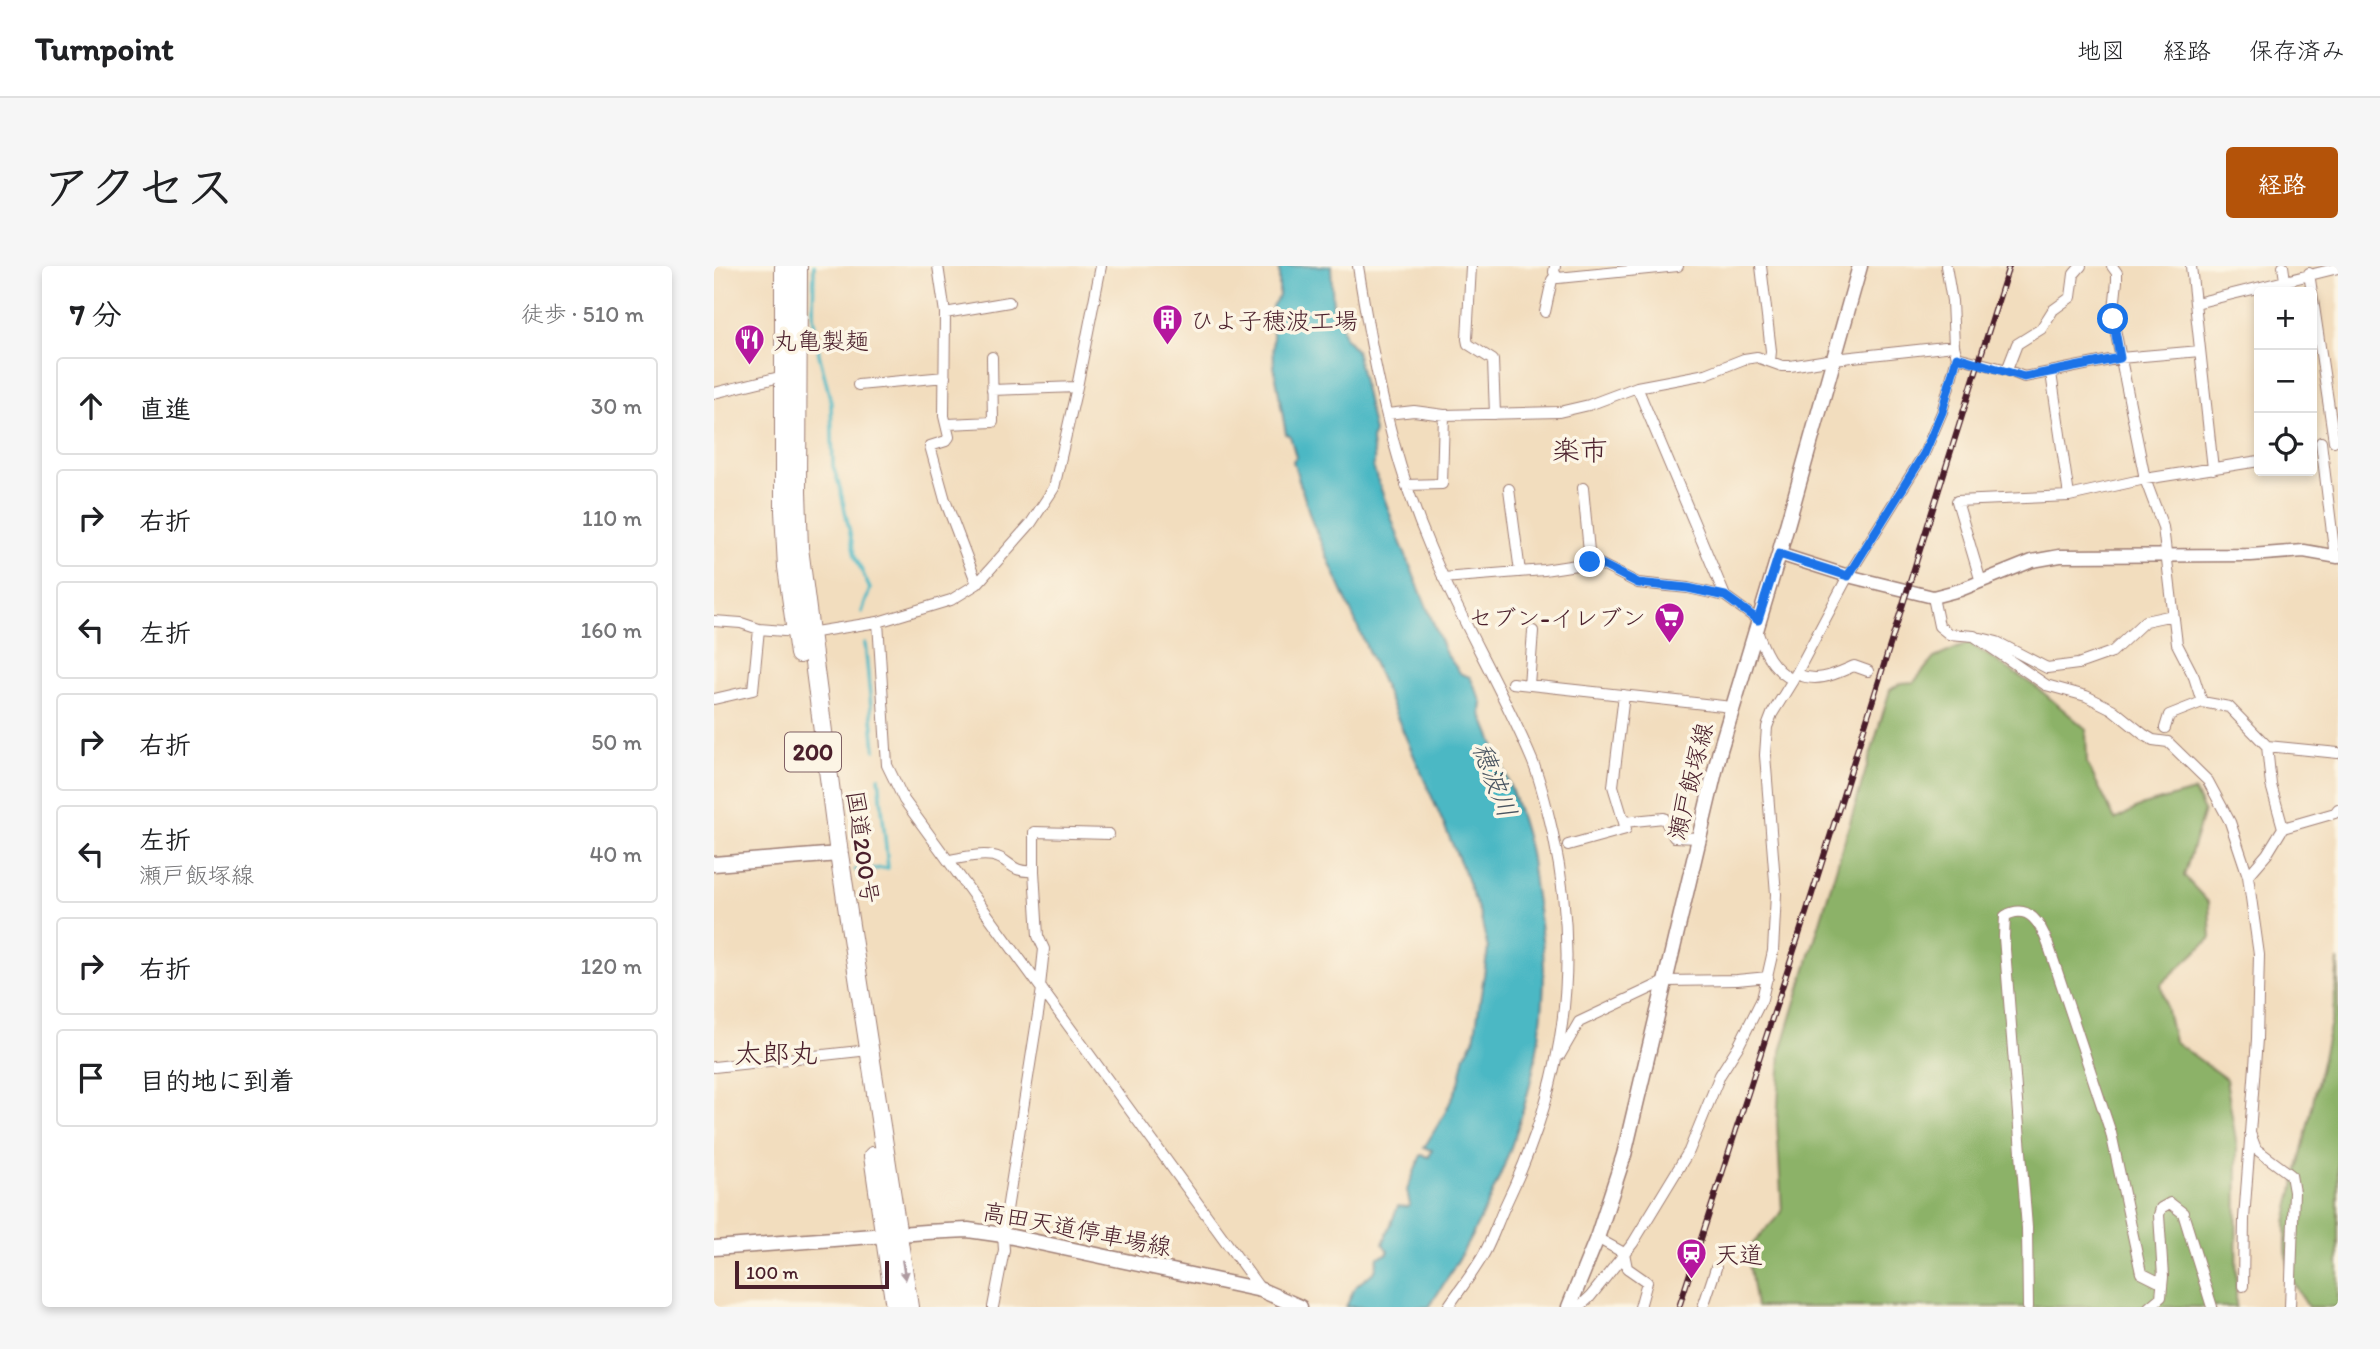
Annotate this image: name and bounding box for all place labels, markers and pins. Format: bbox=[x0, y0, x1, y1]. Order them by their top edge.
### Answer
building icon: ひよ子穂波工場 bbox=[1150, 303, 1184, 347]
place label: ひよ子穂波工場 bbox=[1190, 306, 1358, 335]
restaurant icon: 丸亀製麺 bbox=[733, 323, 767, 367]
place label: 丸亀製麺 bbox=[773, 326, 869, 355]
supermarket icon: セブン-イレブン bbox=[1652, 600, 1686, 644]
place label: セブン-イレブン bbox=[1468, 603, 1646, 632]
station icon: 天道 bbox=[1675, 1237, 1709, 1281]
place label: 天道 bbox=[1715, 1240, 1763, 1269]

